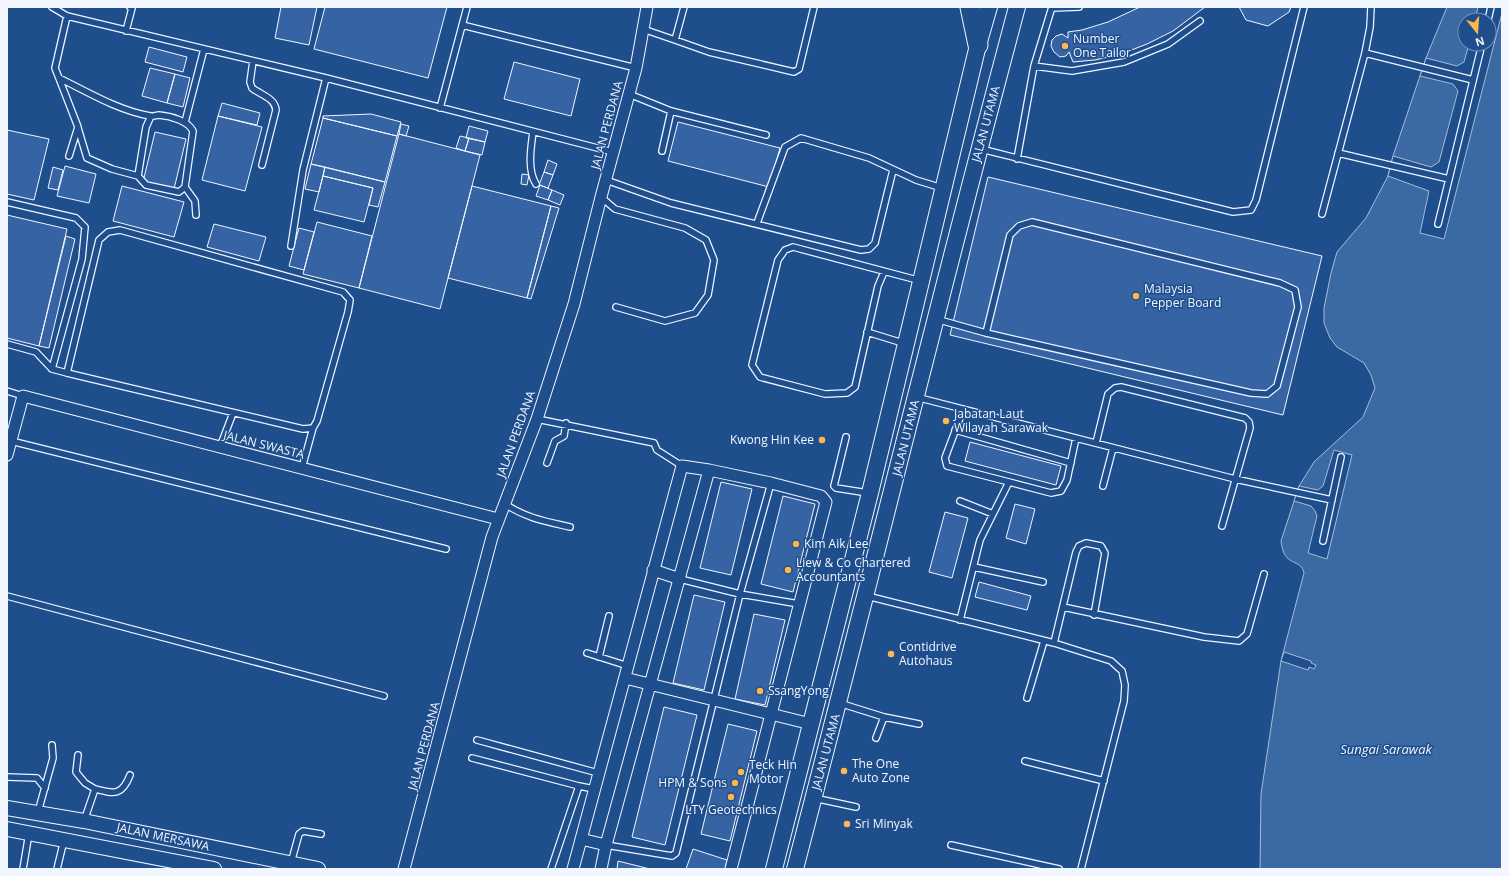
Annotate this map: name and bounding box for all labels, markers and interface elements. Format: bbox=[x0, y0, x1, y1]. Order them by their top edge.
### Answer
north arrow bbox=[1457, 12, 1497, 52]
place label: Number One Tailor bbox=[1073, 30, 1131, 61]
text: N bbox=[1474, 34, 1487, 51]
marker: Number One Tailor bbox=[1060, 41, 1070, 51]
street label: JALAN PERDANA bbox=[586, 78, 627, 172]
street label: JALAN UTAMA bbox=[967, 84, 1004, 165]
place label: Malaysia Pepper Board bbox=[1144, 280, 1221, 311]
marker: Malaysia Pepper Board bbox=[1131, 291, 1141, 301]
street label: JALAN PERDANA bbox=[492, 388, 539, 480]
street label: JALAN UTAMA bbox=[888, 398, 923, 479]
place label: Jabatan Laut Wilayah Sarawak bbox=[953, 405, 1049, 436]
marker: Jabatan Laut Wilayah Sarawak bbox=[941, 416, 951, 426]
street label: JALAN SWASTA bbox=[221, 426, 307, 463]
place label: Kwong Hin Kee bbox=[730, 431, 814, 448]
marker: Kwong Hin Kee bbox=[817, 435, 827, 445]
place label: Kim Aik Lee bbox=[804, 535, 869, 552]
marker: Kim Aik Lee bbox=[791, 539, 801, 549]
place label: Liew & Co Chartered Accountants bbox=[796, 554, 911, 585]
marker: Liew & Co Chartered Accountants bbox=[783, 565, 793, 575]
place label: Contidrive Autohaus bbox=[899, 638, 957, 669]
marker: Contidrive Autohaus bbox=[886, 649, 896, 659]
place label: SsangYong bbox=[768, 682, 829, 699]
marker: SsangYong bbox=[755, 686, 765, 696]
street label: JALAN PERDANA bbox=[403, 699, 444, 793]
street label: JALAN UTAMA bbox=[807, 712, 844, 793]
water label: Sungai Sarawak bbox=[1340, 740, 1432, 758]
place label: The One Auto Zone bbox=[852, 755, 910, 786]
place label: Teck Hin Motor bbox=[749, 756, 797, 787]
marker: The One Auto Zone bbox=[839, 766, 849, 776]
marker: Teck Hin Motor bbox=[736, 767, 746, 777]
place label: HPM & Sons bbox=[658, 774, 727, 791]
marker: HPM & Sons bbox=[730, 778, 740, 788]
marker: LTY Geotechnics bbox=[726, 792, 736, 802]
place label: LTY Geotechnics bbox=[685, 801, 777, 818]
place label: Sri Minyak bbox=[855, 815, 913, 832]
street label: JALAN MERSAWA bbox=[114, 818, 211, 855]
marker: Sri Minyak bbox=[842, 819, 852, 829]

